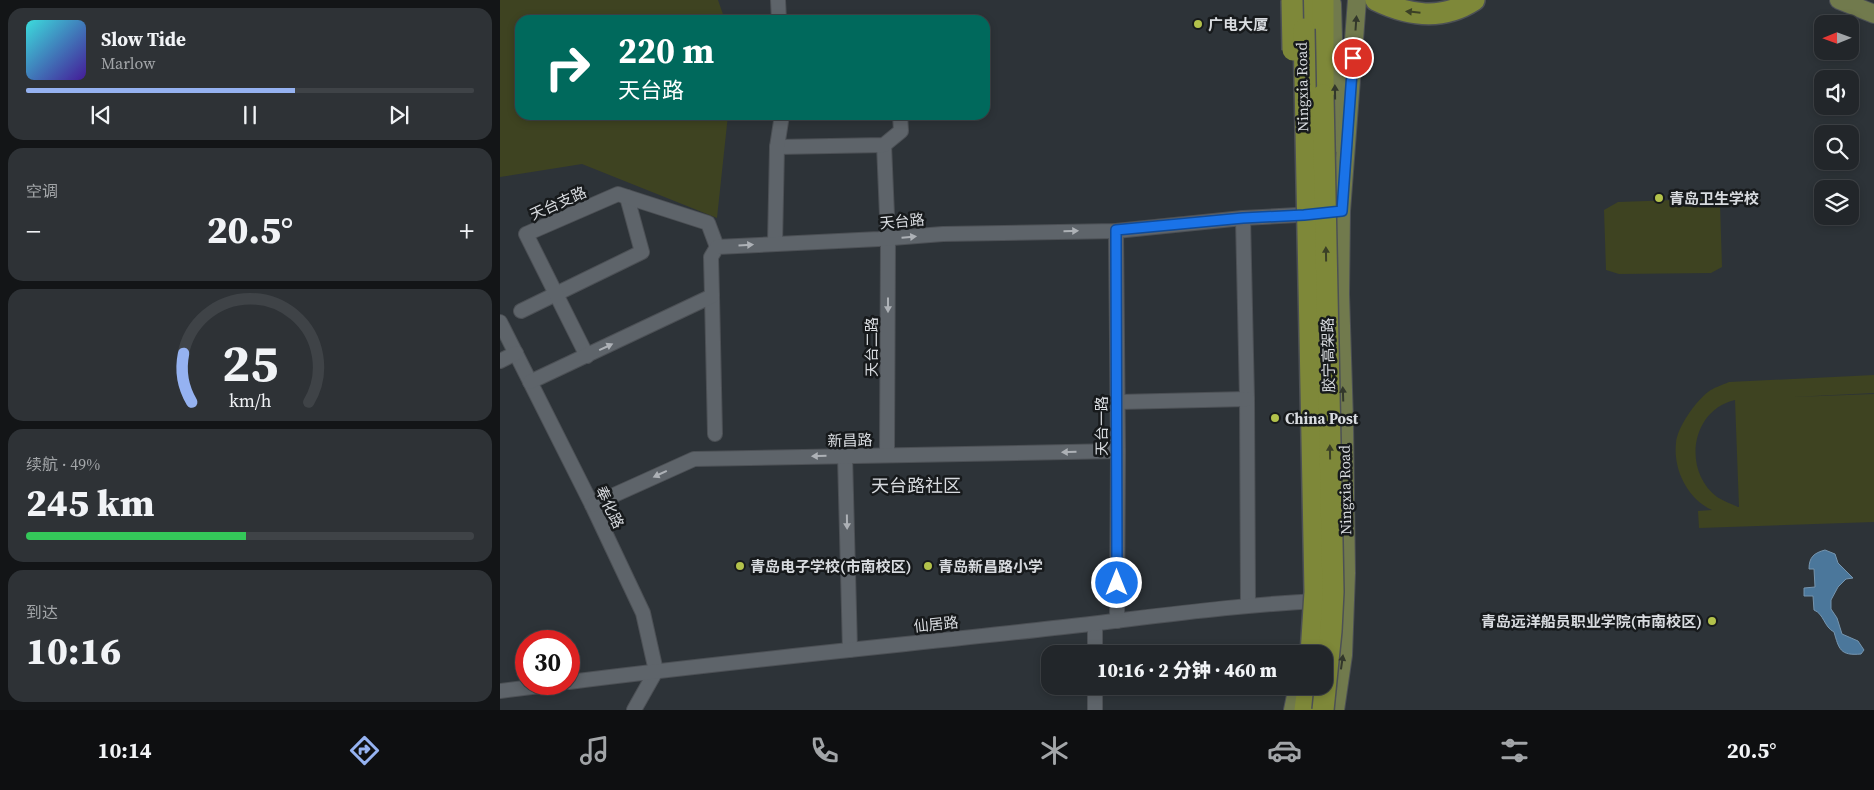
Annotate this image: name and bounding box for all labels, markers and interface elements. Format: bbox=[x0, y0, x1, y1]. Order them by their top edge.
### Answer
one-way arrow bbox=[1405, 8, 1421, 16]
place label: 广电大厦 bbox=[1208, 14, 1268, 35]
one-way arrow bbox=[1352, 14, 1360, 30]
north arrow bbox=[1814, 15, 1859, 60]
map controls bbox=[1814, 15, 1859, 225]
marker: 广电大厦 bbox=[1192, 18, 1204, 30]
text: Slow Tide bbox=[101, 26, 186, 52]
text: 220 m bbox=[618, 27, 714, 75]
icon: right bbox=[535, 35, 600, 100]
pin bbox=[1332, 37, 1374, 79]
street label: Ningxia Road bbox=[1291, 41, 1313, 132]
icon: arrive bbox=[1339, 44, 1367, 72]
text: Marlow bbox=[101, 52, 156, 74]
button: sound bbox=[1814, 70, 1859, 115]
text: 天台路 bbox=[618, 75, 684, 105]
one-way arrow bbox=[1331, 84, 1339, 100]
icon: previous bbox=[87, 101, 115, 129]
icon: pause bbox=[236, 101, 264, 129]
icon: next bbox=[385, 101, 413, 129]
button: search bbox=[1814, 125, 1859, 170]
text: 空调 bbox=[26, 180, 58, 202]
button: layers bbox=[1814, 180, 1859, 225]
street label: 天台支路 bbox=[526, 181, 590, 225]
place label: 青岛卫生学校 bbox=[1669, 188, 1759, 209]
marker: 青岛卫生学校 bbox=[1653, 192, 1665, 204]
text: 20.5° bbox=[207, 204, 293, 256]
street label: 天台路 bbox=[879, 209, 925, 233]
text: − bbox=[26, 212, 41, 250]
text: + bbox=[459, 212, 474, 250]
one-way arrow bbox=[1063, 227, 1079, 235]
one-way arrow bbox=[901, 233, 917, 241]
one-way arrow bbox=[739, 241, 755, 249]
one-way arrow bbox=[1321, 246, 1329, 262]
one-way arrow bbox=[884, 297, 892, 313]
street label: 天台二路 bbox=[861, 317, 882, 377]
street label: 胶宁高架路 bbox=[1317, 317, 1339, 393]
text: 25 bbox=[222, 327, 278, 398]
one-way arrow bbox=[599, 342, 613, 350]
one-way arrow bbox=[1339, 386, 1347, 402]
text: km/h bbox=[229, 388, 272, 413]
street label: 天台一路 bbox=[1091, 396, 1112, 456]
place label: China Post bbox=[1285, 408, 1359, 429]
marker: China Post bbox=[1269, 412, 1281, 424]
street label: 新昌路 bbox=[827, 429, 873, 451]
one-way arrow bbox=[1325, 443, 1333, 459]
street label: Ningxia Road bbox=[1334, 444, 1356, 535]
one-way arrow bbox=[1061, 448, 1077, 456]
text: 续航 · 49% bbox=[26, 453, 100, 475]
one-way arrow bbox=[811, 453, 827, 461]
one-way arrow bbox=[653, 470, 667, 478]
district label: 天台路社区 bbox=[871, 473, 961, 498]
text: 245 km bbox=[26, 477, 154, 529]
street label: 奉化路 bbox=[591, 482, 629, 532]
one-way arrow bbox=[843, 514, 851, 530]
place label: 青岛电子学校(市南校区) bbox=[750, 556, 911, 577]
place label: 青岛新昌路小学 bbox=[938, 556, 1043, 577]
position arrow bbox=[1090, 556, 1142, 608]
marker: 青岛电子学校(市南校区) bbox=[734, 560, 746, 572]
marker: 青岛新昌路小学 bbox=[922, 560, 934, 572]
text: 到达 bbox=[26, 601, 58, 623]
street label: 仙居路 bbox=[913, 611, 959, 637]
place label: 青岛远洋船员职业学院(市南校区) bbox=[1481, 611, 1702, 632]
marker: 青岛远洋船员职业学院(市南校区) bbox=[1706, 615, 1718, 627]
text: 10:16 bbox=[26, 625, 121, 677]
speed limit sign: 30 bbox=[515, 630, 580, 695]
one-way arrow bbox=[1339, 653, 1347, 669]
text: 10:16 · 2 分钟 · 460 m bbox=[1097, 657, 1277, 683]
icon: directions bbox=[347, 733, 382, 768]
icon: music bbox=[577, 733, 612, 768]
icon: phone bbox=[807, 733, 842, 768]
icon: climate bbox=[1037, 733, 1072, 768]
icon: car bbox=[1267, 733, 1302, 768]
icon: filters bbox=[1497, 733, 1532, 768]
text: 10:14 bbox=[98, 735, 152, 765]
text: 20.5° bbox=[1727, 735, 1776, 765]

